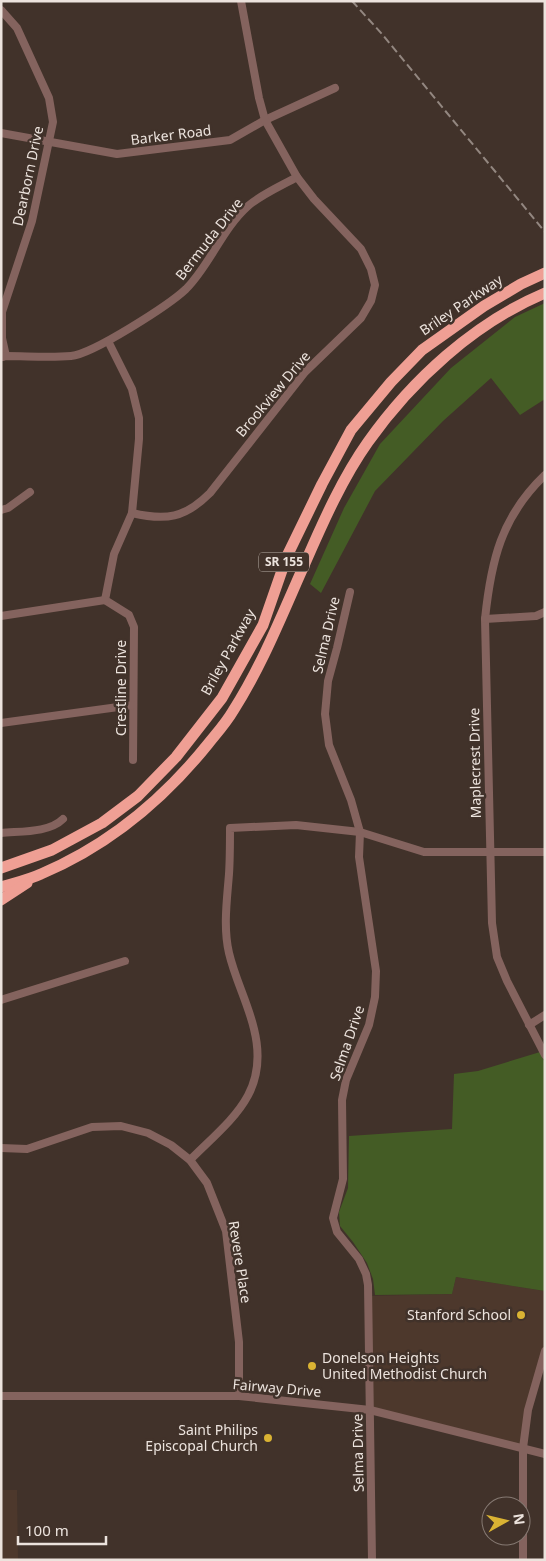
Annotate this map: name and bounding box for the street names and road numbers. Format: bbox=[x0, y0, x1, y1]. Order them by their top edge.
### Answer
street label: Barker Road bbox=[129, 120, 212, 149]
street label: Dearborn Drive bbox=[8, 124, 47, 228]
street label: Bermuda Drive bbox=[171, 194, 247, 284]
street label: Briley Parkway bbox=[416, 269, 507, 339]
street label: Brookview Drive bbox=[231, 347, 314, 441]
road number: SR 155 bbox=[259, 552, 309, 572]
street label: Selma Drive bbox=[307, 594, 344, 675]
street label: Briley Parkway bbox=[196, 604, 260, 698]
street label: Crestline Drive bbox=[111, 640, 130, 736]
street label: Maplecrest Drive bbox=[464, 707, 485, 819]
street label: Selma Drive bbox=[325, 1003, 368, 1083]
street label: Revere Place bbox=[225, 1219, 256, 1304]
street label: Fairway Drive bbox=[232, 1374, 322, 1401]
street label: Selma Drive bbox=[347, 1414, 368, 1492]

